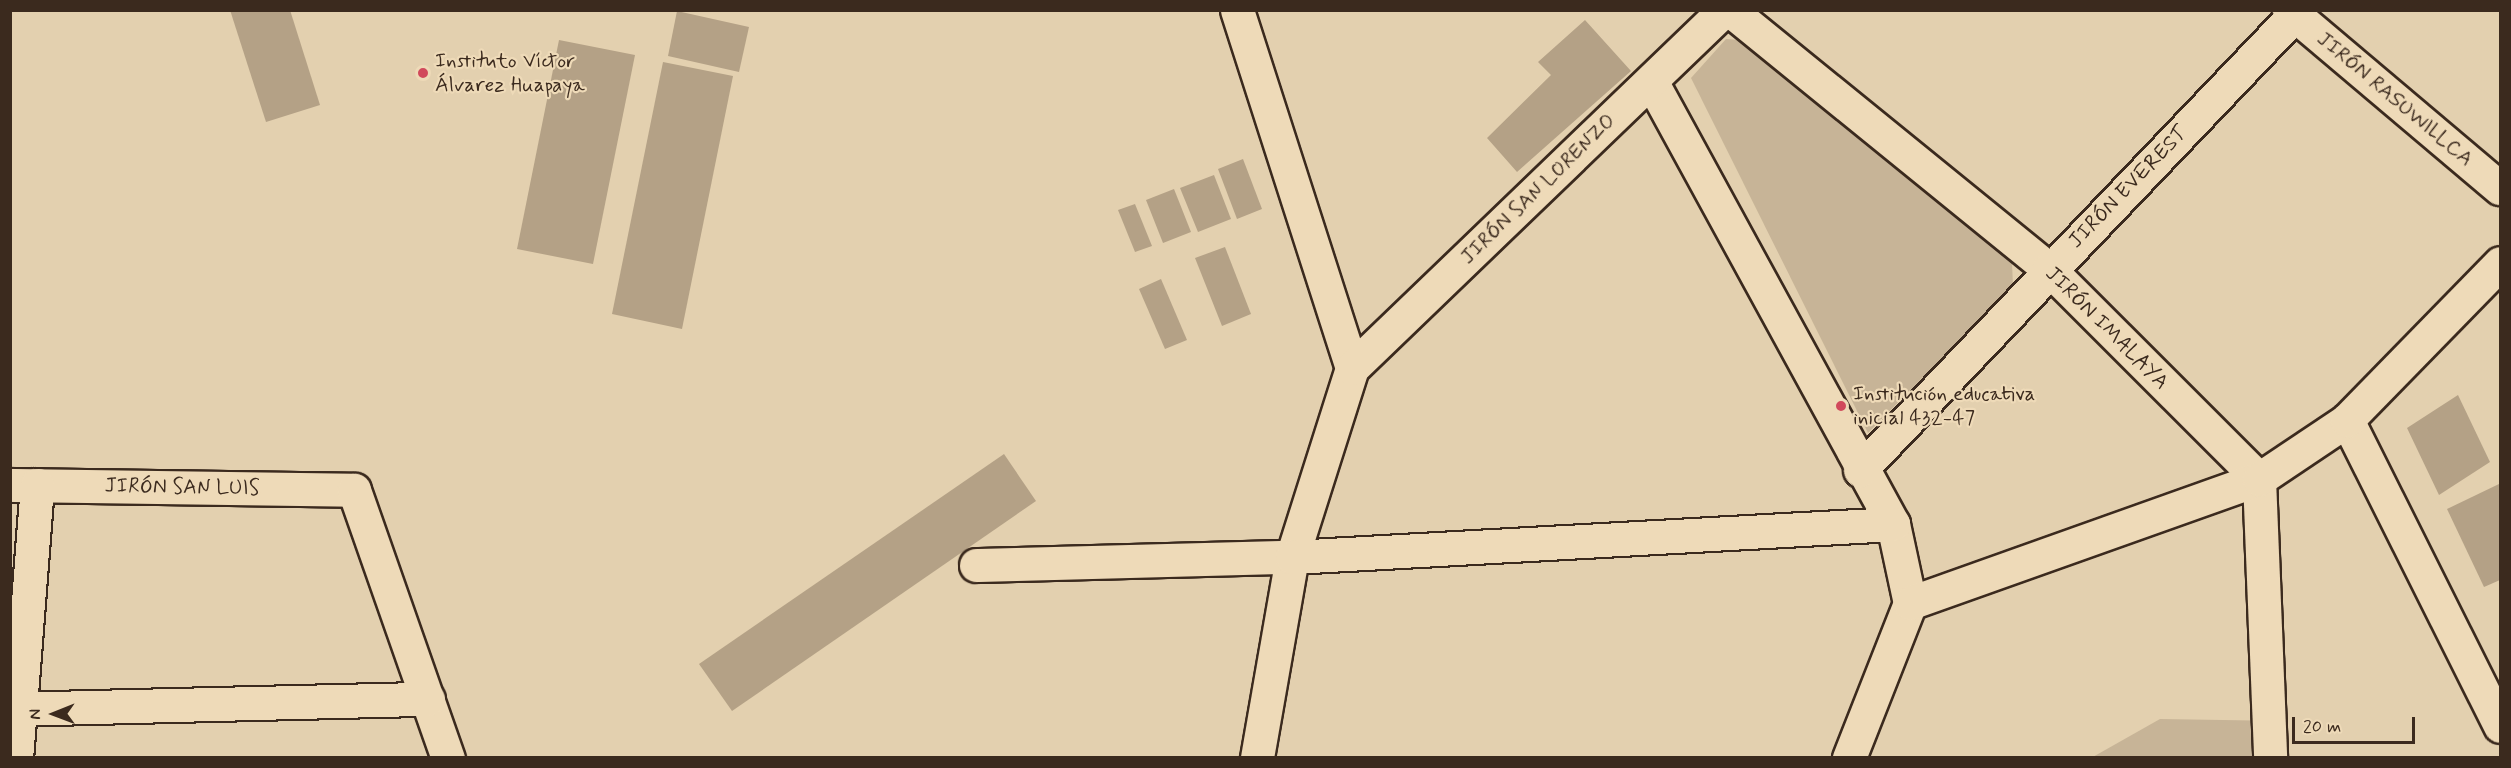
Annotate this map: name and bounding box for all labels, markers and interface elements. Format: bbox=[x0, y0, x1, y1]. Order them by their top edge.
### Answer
street label: JIRÓN RASUWILLCA bbox=[2313, 27, 2477, 171]
place label: Instituto Víctor Álvarez Huapaya bbox=[435, 48, 585, 98]
marker: Instituto Víctor Álvarez Huapaya bbox=[416, 66, 430, 80]
street label: JIRÓN SAN LORENZO bbox=[1454, 107, 1622, 271]
street label: JIRÓN EVEREST bbox=[2065, 122, 2191, 252]
street label: JIRÓN IMALAYA bbox=[2042, 263, 2172, 393]
place label: Institución educativa inicial 432-47 bbox=[1853, 381, 2035, 431]
marker: Institución educativa inicial 432-47 bbox=[1834, 399, 1848, 413]
street label: JIRÓN SAN LUIS bbox=[100, 473, 264, 501]
north arrow bbox=[24, 684, 84, 744]
scale bar bbox=[2295, 705, 2418, 743]
text: N bbox=[25, 709, 46, 720]
text: 20 m bbox=[2303, 715, 2341, 739]

